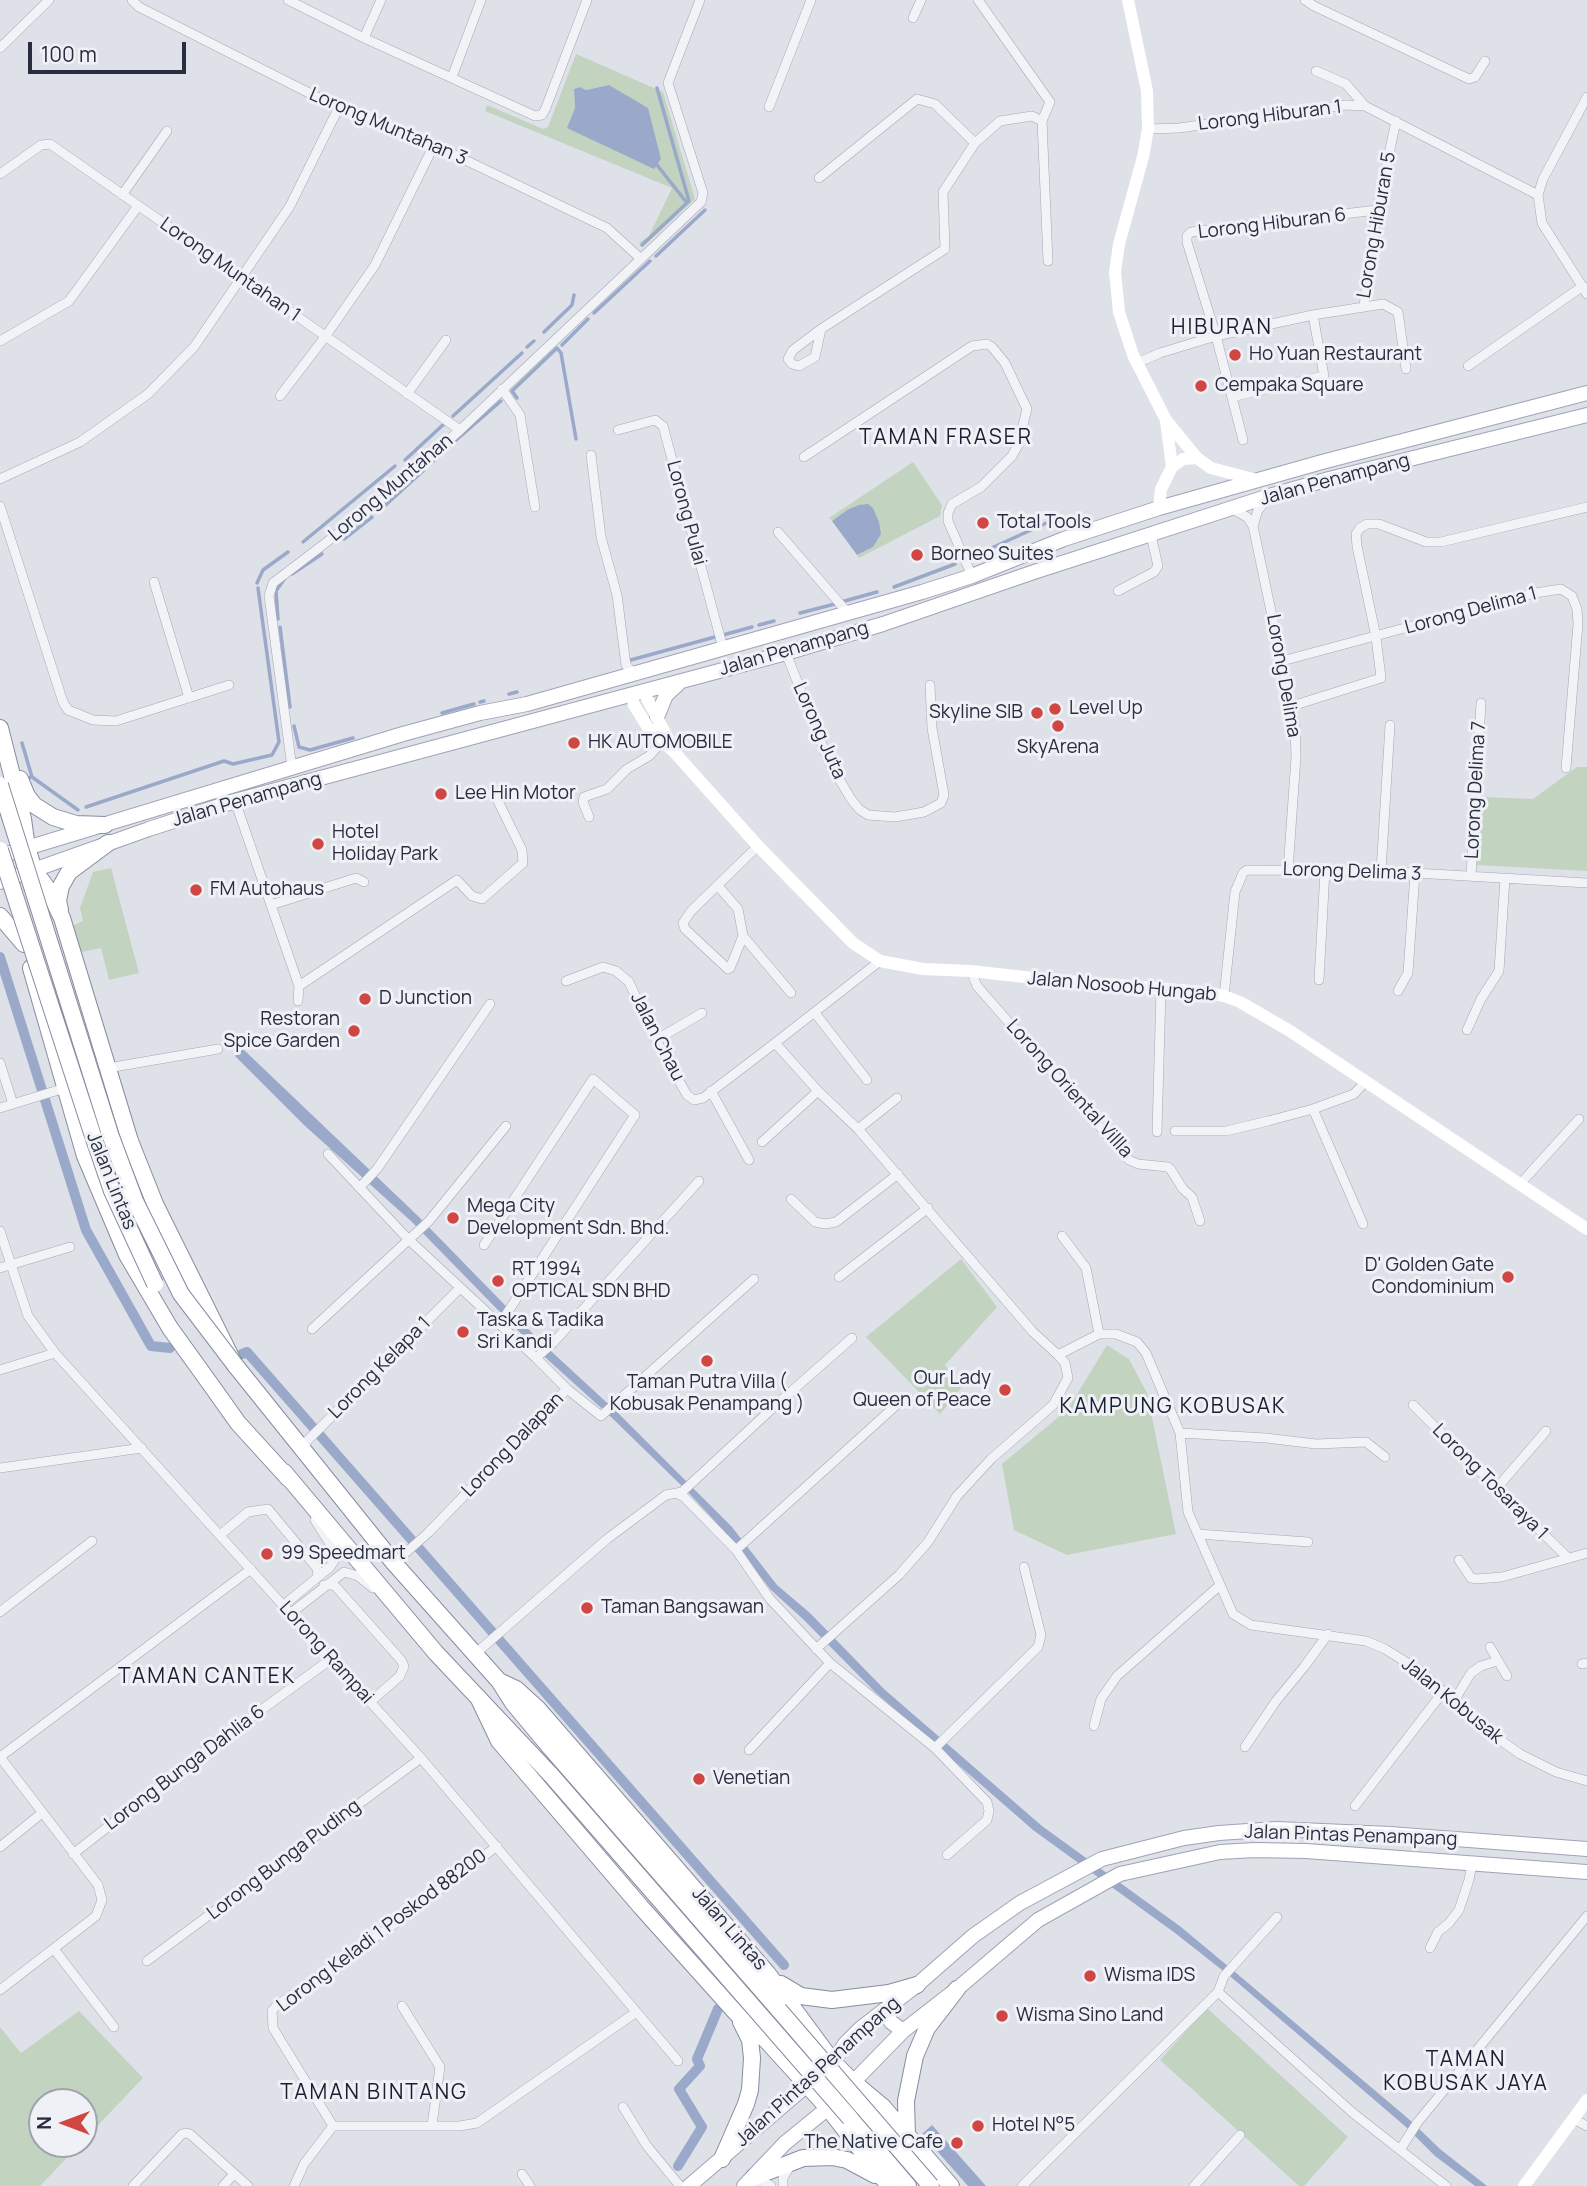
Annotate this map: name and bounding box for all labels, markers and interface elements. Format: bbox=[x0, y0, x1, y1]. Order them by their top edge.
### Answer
scale bar bbox=[32, 28, 189, 72]
text: 100 m bbox=[41, 40, 97, 68]
street label: Lorong Muntahan 3 bbox=[306, 83, 470, 171]
street label: Lorong Hiburan 1 bbox=[1197, 96, 1343, 136]
street label: Lorong Hiburan 5 bbox=[1353, 150, 1401, 300]
street label: Lorong Hiburan 6 bbox=[1197, 204, 1347, 244]
street label: Lorong Muntahan 1 bbox=[155, 213, 305, 327]
district label: HIBURAN bbox=[1172, 315, 1272, 341]
place label: Ho Yuan Restaurant bbox=[1249, 344, 1422, 366]
marker: Ho Yuan Restaurant bbox=[1227, 347, 1243, 363]
place label: Cempaka Square bbox=[1215, 375, 1364, 397]
marker: Cempaka Square bbox=[1193, 378, 1209, 394]
district label: TAMAN FRASER bbox=[861, 425, 1031, 451]
street label: Lorong Muntahan bbox=[324, 429, 458, 547]
street label: Jalan Penampang bbox=[1258, 449, 1412, 511]
street label: Lorong Pulai bbox=[661, 458, 711, 568]
place label: Total Tools bbox=[997, 512, 1091, 534]
marker: Total Tools bbox=[975, 515, 991, 531]
place label: Borneo Suites bbox=[931, 544, 1054, 566]
marker: Borneo Suites bbox=[909, 547, 925, 563]
street label: Lorong Delima 1 bbox=[1402, 582, 1540, 640]
street label: Lorong Delima bbox=[1261, 613, 1305, 739]
street label: Jalan Penampang bbox=[717, 617, 871, 681]
street label: Lorong Juta bbox=[788, 679, 850, 783]
place label: Level Up bbox=[1069, 698, 1143, 720]
marker: Level Up bbox=[1047, 701, 1063, 717]
place label: Skyline SIB bbox=[929, 702, 1023, 724]
marker: Skyline SIB bbox=[1029, 705, 1045, 721]
marker: SkyArena bbox=[1050, 718, 1066, 734]
street label: Lorong Delima 7 bbox=[1461, 721, 1491, 859]
place label: HK AUTOMOBILE bbox=[588, 732, 732, 754]
marker: HK AUTOMOBILE bbox=[566, 735, 582, 751]
place label: SkyArena bbox=[1017, 737, 1099, 759]
street label: Jalan Penampang bbox=[170, 768, 324, 832]
place label: Lee Hin Motor bbox=[455, 783, 576, 805]
marker: Lee Hin Motor bbox=[433, 786, 449, 802]
place label: Hotel Holiday Park bbox=[332, 822, 438, 866]
marker: Hotel Holiday Park bbox=[310, 836, 326, 852]
street label: Lorong Delima 3 bbox=[1282, 858, 1422, 886]
place label: FM Autohaus bbox=[210, 879, 324, 901]
marker: FM Autohaus bbox=[188, 882, 204, 898]
street label: Jalan Nosoob Hungab bbox=[1027, 967, 1217, 1007]
place label: D Junction bbox=[379, 988, 472, 1010]
street label: Jalan Chau bbox=[625, 989, 689, 1085]
marker: D Junction bbox=[357, 991, 373, 1007]
place label: Restoran Spice Garden bbox=[223, 1009, 340, 1053]
street label: Lorong Oriental Villla bbox=[1001, 1015, 1137, 1163]
marker: Restoran Spice Garden bbox=[346, 1023, 362, 1039]
street label: Jalan Lintas bbox=[81, 1129, 141, 1233]
place label: Mega City Development Sdn. Bhd. bbox=[467, 1196, 669, 1240]
marker: Mega City Development Sdn. Bhd. bbox=[445, 1210, 461, 1226]
place label: D' Golden Gate Condominium bbox=[1365, 1255, 1494, 1299]
place label: RT 1994 OPTICAL SDN BHD bbox=[512, 1259, 670, 1303]
marker: D' Golden Gate Condominium bbox=[1500, 1269, 1516, 1285]
marker: RT 1994 OPTICAL SDN BHD bbox=[490, 1273, 506, 1289]
place label: Taska & Tadika Sri Kandi bbox=[477, 1310, 604, 1354]
street label: Lorong Kelapa 1 bbox=[324, 1312, 436, 1424]
marker: Taska & Tadika Sri Kandi bbox=[455, 1324, 471, 1340]
marker: Taman Putra Villa ( Kobusak Penampang ) bbox=[699, 1353, 715, 1369]
place label: Our Lady Queen of Peace bbox=[853, 1368, 991, 1412]
place label: Taman Putra Villa ( Kobusak Penampang ) bbox=[610, 1372, 804, 1416]
marker: Our Lady Queen of Peace bbox=[997, 1382, 1013, 1398]
street label: Lorong Dalapan bbox=[457, 1388, 569, 1502]
district label: KAMPUNG KOBUSAK bbox=[1061, 1394, 1285, 1420]
street label: Lorong Tosaraya 1 bbox=[1427, 1419, 1553, 1545]
place label: 99 Speedmart bbox=[281, 1543, 406, 1565]
marker: 99 Speedmart bbox=[259, 1546, 275, 1562]
street label: Lorong Rampai bbox=[274, 1597, 378, 1709]
place label: Taman Bangsawan bbox=[601, 1597, 764, 1619]
marker: Taman Bangsawan bbox=[579, 1600, 595, 1616]
street label: Jalan Kobusak bbox=[1397, 1653, 1507, 1749]
district label: TAMAN CANTEK bbox=[119, 1664, 295, 1690]
street label: Lorong Bunga Dahlia 6 bbox=[100, 1700, 270, 1836]
place label: Venetian bbox=[713, 1768, 790, 1790]
marker: Venetian bbox=[691, 1771, 707, 1787]
street label: Lorong Bunga Puding bbox=[203, 1795, 365, 1925]
street label: Jalan Pintas Penampang bbox=[1244, 1821, 1458, 1851]
street label: Lorong Keladi 1 Poskod 88200 bbox=[273, 1845, 491, 2017]
street label: Jalan Lintas bbox=[687, 1883, 771, 1975]
place label: Wisma IDS bbox=[1104, 1965, 1195, 1987]
marker: Wisma IDS bbox=[1082, 1968, 1098, 1984]
street label: Jalan Pintas Penampang bbox=[731, 1992, 905, 2152]
place label: Wisma Sino Land bbox=[1016, 2005, 1163, 2027]
marker: Wisma Sino Land bbox=[994, 2008, 1010, 2024]
district label: TAMAN KOBUSAK JAYA bbox=[1385, 2047, 1547, 2097]
district label: TAMAN BINTANG bbox=[282, 2080, 466, 2106]
north arrow bbox=[28, 2088, 98, 2158]
place label: Hotel N°5 bbox=[992, 2115, 1075, 2137]
text: N bbox=[31, 2116, 57, 2130]
marker: Hotel N°5 bbox=[970, 2118, 986, 2134]
place label: The Native Cafe bbox=[804, 2132, 943, 2154]
marker: The Native Cafe bbox=[949, 2135, 965, 2151]

